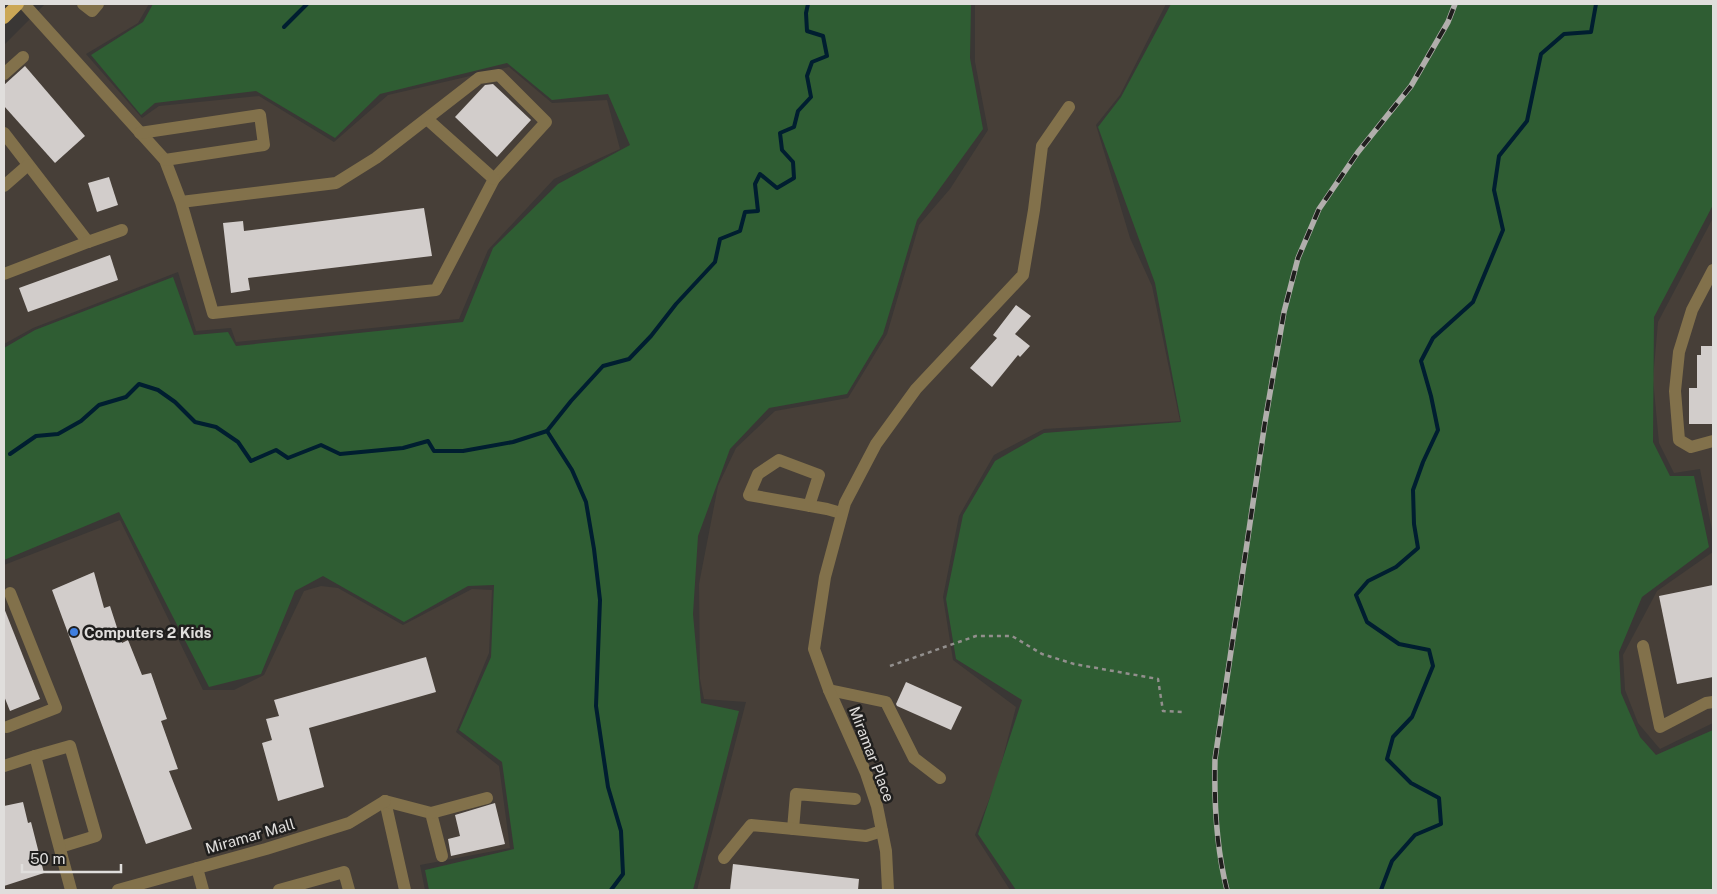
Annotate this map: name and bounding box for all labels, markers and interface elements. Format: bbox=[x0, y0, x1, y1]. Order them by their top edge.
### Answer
place label: Computers 2 Kids bbox=[84, 624, 212, 641]
marker: Computers 2 Kids bbox=[68, 626, 80, 638]
street label: Miramar Place bbox=[846, 704, 898, 804]
street label: Miramar Mall bbox=[203, 815, 297, 857]
scale bar bbox=[22, 842, 121, 874]
text: 50 m bbox=[30, 850, 65, 867]

